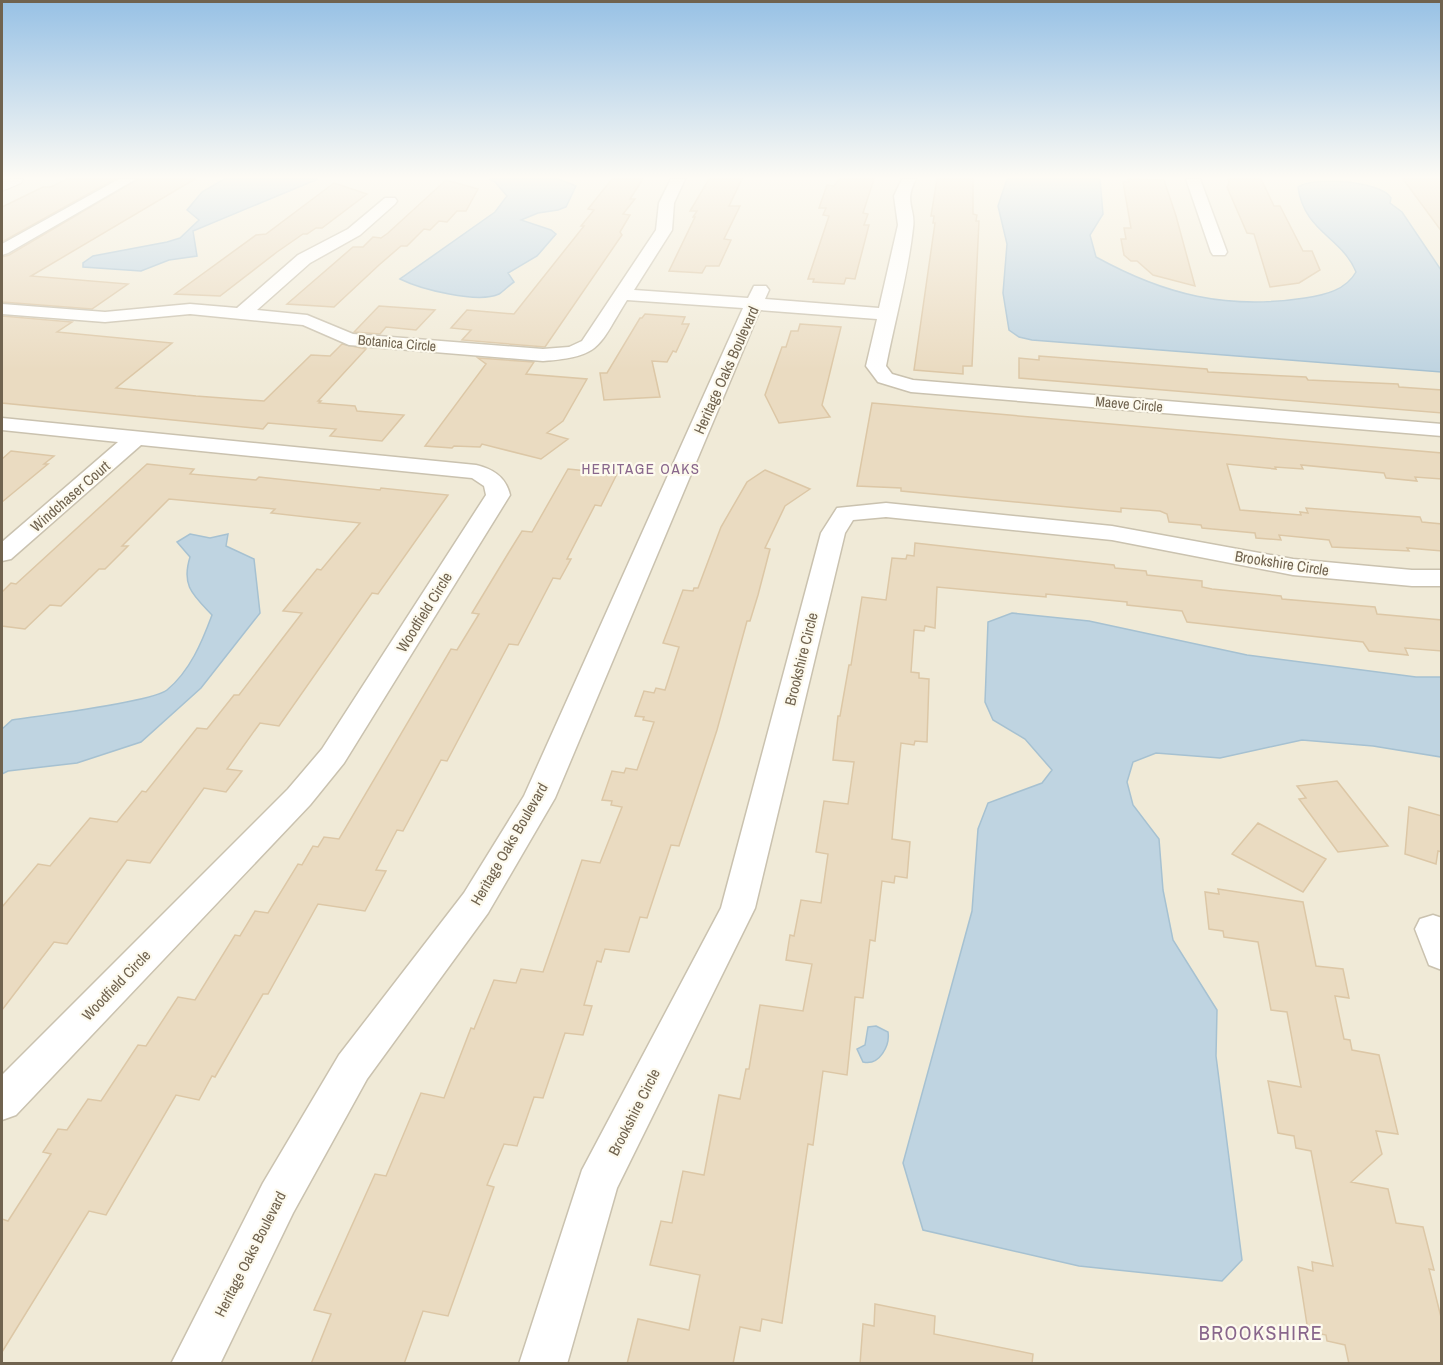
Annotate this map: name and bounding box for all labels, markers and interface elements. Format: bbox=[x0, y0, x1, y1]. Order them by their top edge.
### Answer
street label: Heritage Oaks Boulevard bbox=[688, 303, 764, 437]
street label: Botanica Circle bbox=[357, 331, 437, 355]
street label: Maeve Circle bbox=[1095, 392, 1163, 416]
street label: Windchaser Court bbox=[26, 455, 115, 536]
district label: HERITAGE OAKS bbox=[581, 458, 701, 479]
street label: Brookshire Circle bbox=[1233, 545, 1331, 581]
street label: Woodfield Circle bbox=[391, 568, 457, 656]
street label: Brookshire Circle bbox=[779, 610, 823, 708]
street label: Heritage Oaks Boulevard bbox=[465, 779, 553, 909]
street label: Woodfield Circle bbox=[77, 945, 155, 1025]
street label: Brookshire Circle bbox=[603, 1065, 665, 1159]
street label: Heritage Oaks Boulevard bbox=[209, 1188, 291, 1320]
district label: BROOKSHIRE bbox=[1199, 1319, 1323, 1346]

